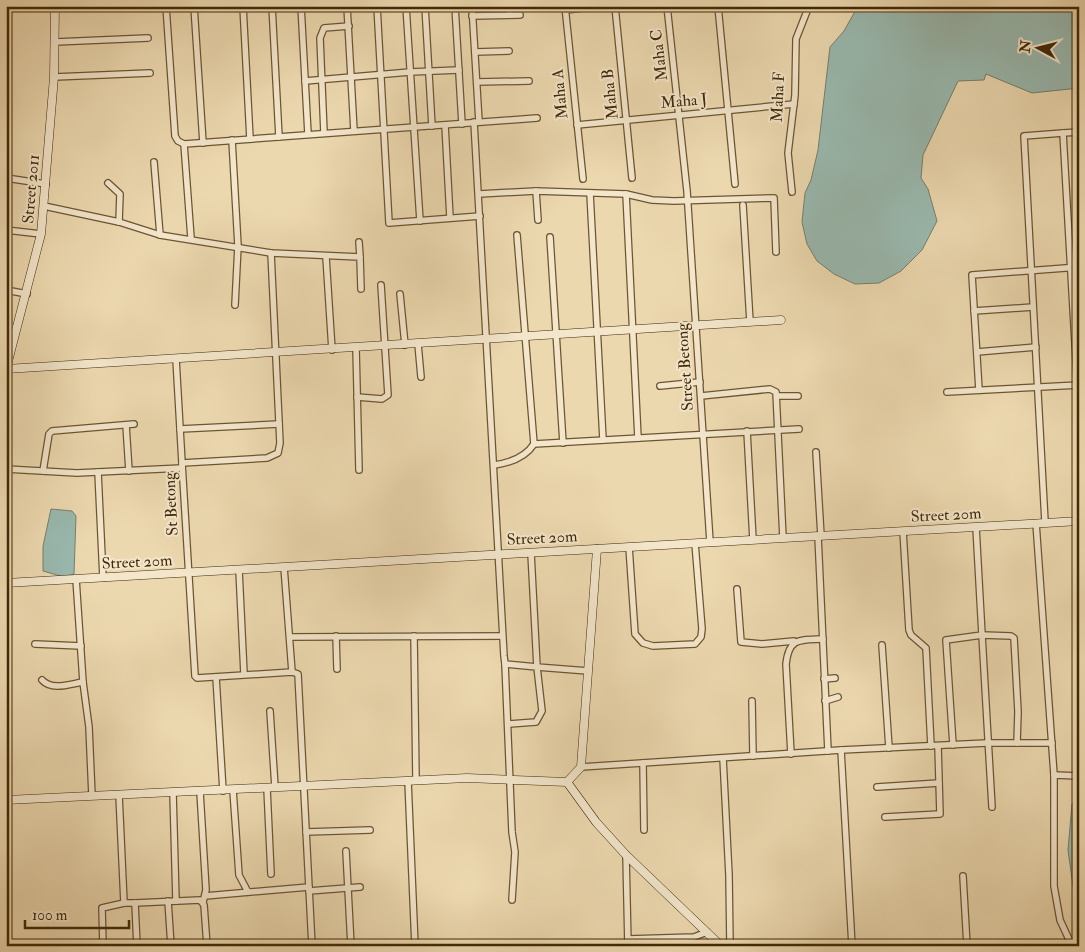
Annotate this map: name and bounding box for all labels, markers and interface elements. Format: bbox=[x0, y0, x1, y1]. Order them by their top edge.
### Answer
north arrow bbox=[1012, 22, 1062, 72]
street label: Maha C bbox=[646, 28, 672, 82]
text: N bbox=[1016, 39, 1035, 55]
street label: Maha A bbox=[547, 68, 573, 120]
street label: Maha B bbox=[597, 68, 623, 120]
street label: Maha F bbox=[767, 71, 789, 123]
street label: Maha J bbox=[660, 89, 709, 114]
street label: Street 2011 bbox=[18, 153, 44, 225]
street label: Street Betong bbox=[672, 321, 698, 412]
street label: St Betong bbox=[159, 471, 183, 536]
street label: Street 20m bbox=[910, 503, 982, 527]
street label: Street 20m bbox=[506, 526, 578, 550]
street label: Street 20m bbox=[101, 550, 173, 574]
scale bar bbox=[25, 897, 129, 929]
text: 100 m bbox=[32, 906, 68, 925]

